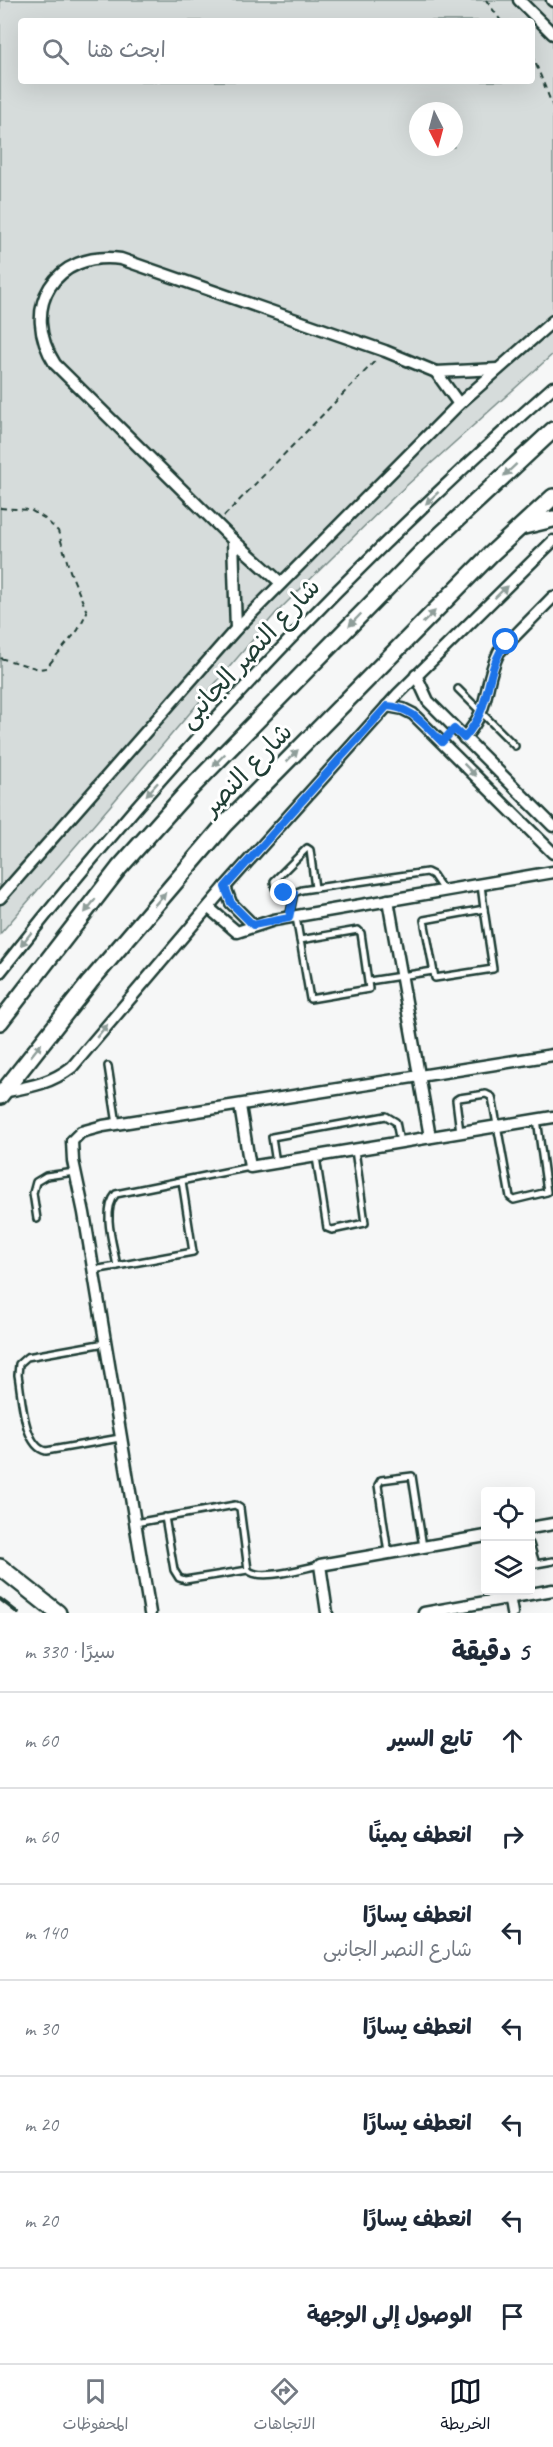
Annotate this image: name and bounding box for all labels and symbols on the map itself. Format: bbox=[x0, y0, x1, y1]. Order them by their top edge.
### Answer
north arrow bbox=[409, 102, 463, 156]
one-way arrow bbox=[503, 462, 517, 476]
one-way arrow bbox=[426, 490, 440, 504]
street label: شارع النصر الجانبى bbox=[171, 571, 328, 736]
one-way arrow bbox=[494, 585, 509, 599]
one-way arrow bbox=[422, 610, 436, 625]
one-way arrow bbox=[348, 613, 362, 628]
route start bbox=[492, 628, 518, 654]
street label: شارع النصر bbox=[193, 716, 300, 825]
one-way arrow bbox=[285, 750, 299, 764]
one-way arrow bbox=[212, 752, 226, 766]
one-way arrow bbox=[462, 763, 477, 777]
one-way arrow bbox=[146, 781, 159, 796]
route end bbox=[270, 879, 296, 905]
one-way arrow bbox=[153, 892, 166, 907]
one-way arrow bbox=[83, 898, 96, 914]
one-way arrow bbox=[21, 931, 33, 946]
one-way arrow bbox=[95, 1023, 108, 1039]
one-way arrow bbox=[30, 1042, 43, 1058]

